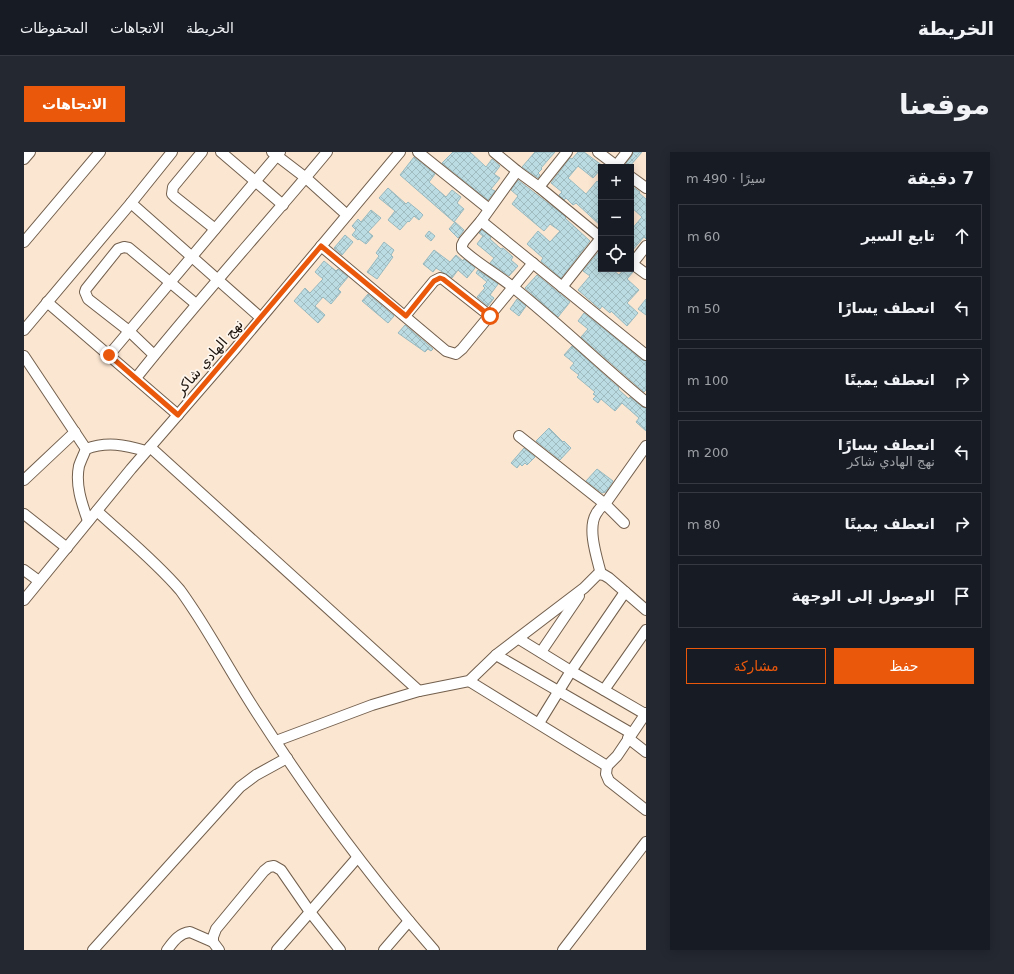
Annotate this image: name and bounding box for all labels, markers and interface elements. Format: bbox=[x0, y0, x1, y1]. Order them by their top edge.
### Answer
text: الخريطة bbox=[918, 17, 994, 39]
text: المحفوظات bbox=[20, 20, 88, 36]
text: الاتجاهات bbox=[110, 20, 164, 36]
text: الخريطة bbox=[186, 20, 234, 36]
button: الاتجاهات bbox=[24, 86, 125, 122]
text: موقعنا bbox=[899, 88, 990, 121]
map controls bbox=[598, 164, 634, 272]
button: + bbox=[598, 164, 634, 200]
text: 7 دقيقة bbox=[907, 168, 974, 188]
text: سيرًا · 490 m bbox=[686, 171, 766, 186]
button: − bbox=[598, 200, 634, 236]
icon: ahead bbox=[951, 225, 973, 247]
text: تابع السير bbox=[861, 227, 935, 245]
text: 60 m bbox=[687, 229, 720, 244]
button: locate bbox=[598, 236, 634, 272]
icon: left bbox=[951, 297, 973, 319]
text: انعطف يسارًا bbox=[838, 299, 935, 317]
text: 50 m bbox=[687, 301, 720, 316]
route start bbox=[481, 307, 499, 325]
street label: نهج الهادي شاكر bbox=[171, 316, 247, 399]
route end bbox=[100, 346, 118, 364]
icon: right bbox=[951, 369, 973, 391]
text: انعطف يمينًا bbox=[844, 371, 935, 389]
text: 100 m bbox=[687, 373, 729, 388]
text: انعطف يسارًا bbox=[838, 436, 935, 454]
icon: left bbox=[951, 441, 973, 463]
text: 200 m bbox=[687, 445, 729, 460]
text: نهج الهادي شاكر bbox=[847, 454, 935, 469]
icon: right bbox=[951, 513, 973, 535]
text: انعطف يمينًا bbox=[844, 515, 935, 533]
text: 80 m bbox=[687, 517, 720, 532]
icon: arrive bbox=[951, 585, 973, 607]
text: الوصول إلى الوجهة bbox=[792, 587, 935, 605]
button: مشاركة bbox=[686, 648, 826, 684]
button: حفظ bbox=[834, 648, 974, 684]

